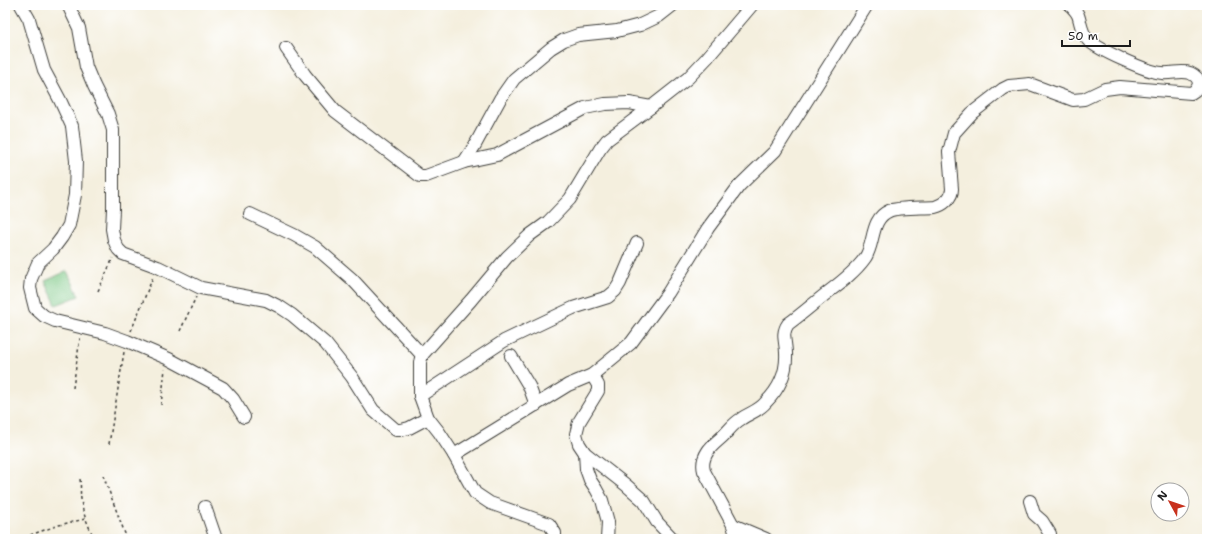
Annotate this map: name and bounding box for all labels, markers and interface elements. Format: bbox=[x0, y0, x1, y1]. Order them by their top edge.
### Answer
scale bar bbox=[1062, 22, 1130, 48]
text: 50 m bbox=[1068, 28, 1098, 44]
north arrow bbox=[1150, 482, 1190, 522]
text: N bbox=[1154, 488, 1171, 504]

